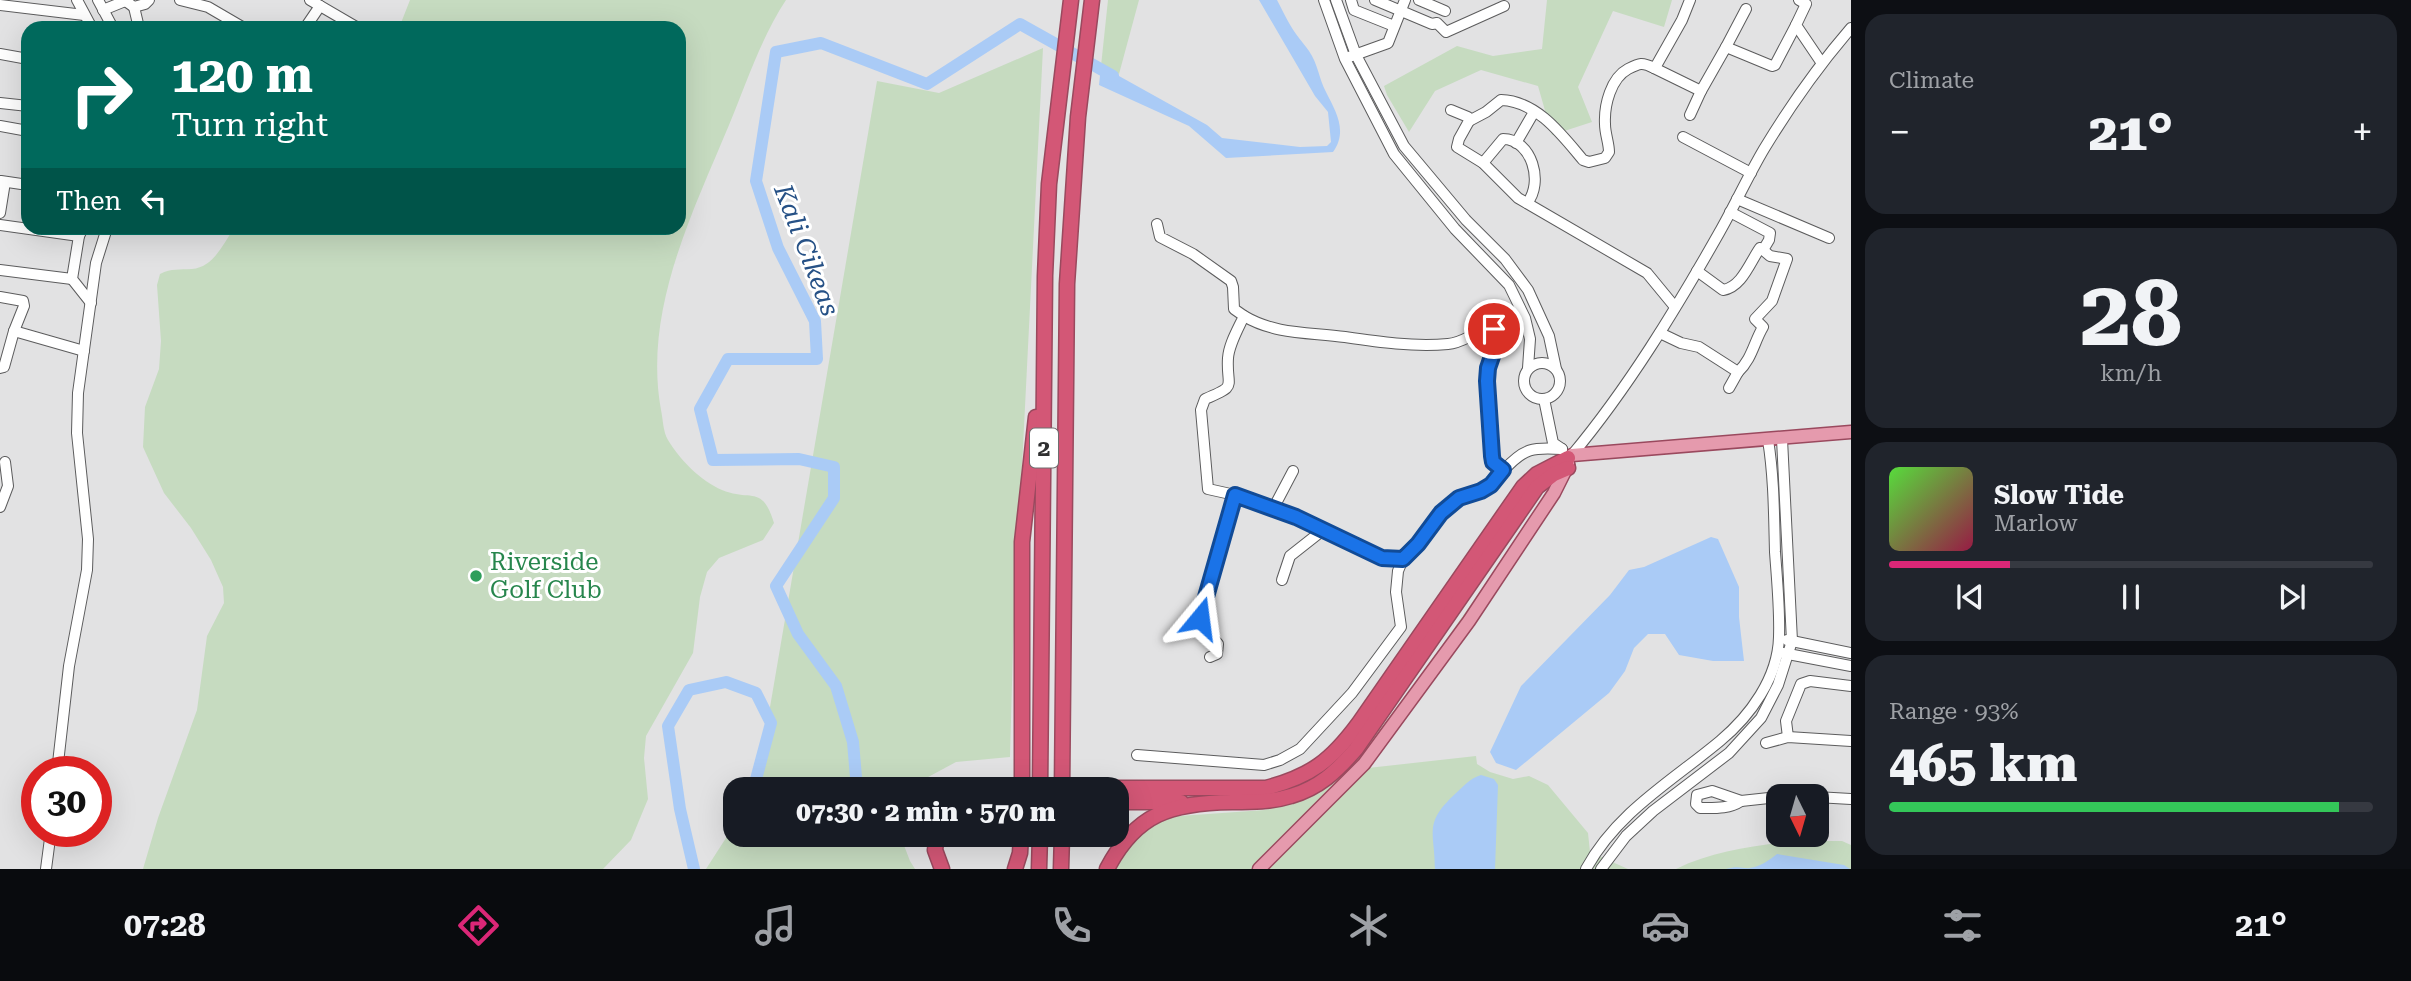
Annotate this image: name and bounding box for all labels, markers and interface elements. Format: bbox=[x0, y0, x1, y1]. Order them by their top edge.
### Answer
text: 120 m bbox=[171, 47, 313, 104]
icon: right bbox=[56, 49, 147, 140]
text: Climate bbox=[1889, 67, 1974, 94]
text: 21° bbox=[2089, 102, 2173, 163]
text: Turn right bbox=[171, 106, 328, 144]
text: − bbox=[1889, 110, 1910, 154]
text: + bbox=[2352, 110, 2373, 154]
water label: Kali Cikeas bbox=[768, 179, 846, 320]
icon: left bbox=[135, 182, 173, 220]
text: Then bbox=[56, 186, 121, 216]
text: 28 bbox=[2080, 261, 2182, 367]
pin bbox=[1464, 299, 1524, 359]
icon: arrive bbox=[1475, 310, 1513, 348]
text: km/h bbox=[2100, 360, 2162, 387]
road number: 2 bbox=[1030, 428, 1058, 468]
text: Slow Tide bbox=[1994, 480, 2124, 510]
text: Marlow bbox=[1994, 510, 2077, 537]
place label: Riverside Golf Club bbox=[490, 548, 602, 604]
marker: Riverside Golf Club bbox=[468, 568, 484, 584]
icon: previous bbox=[1951, 578, 1989, 616]
icon: pause bbox=[2112, 578, 2150, 616]
icon: next bbox=[2273, 578, 2311, 616]
position arrow bbox=[1163, 581, 1237, 655]
text: Range · 93% bbox=[1889, 698, 2018, 725]
text: 465 km bbox=[1889, 733, 2077, 794]
speed limit sign: 30 bbox=[21, 756, 112, 847]
north arrow bbox=[1766, 784, 1829, 847]
map controls bbox=[1766, 784, 1829, 847]
text: 07:30 · 2 min · 570 m bbox=[796, 797, 1056, 827]
icon: directions bbox=[454, 901, 503, 950]
icon: music bbox=[751, 901, 800, 950]
icon: phone bbox=[1047, 901, 1096, 950]
icon: climate bbox=[1344, 901, 1393, 950]
icon: car bbox=[1641, 901, 1690, 950]
icon: filters bbox=[1938, 901, 1987, 950]
text: 07:28 bbox=[124, 906, 206, 944]
text: 21° bbox=[2235, 906, 2287, 944]

